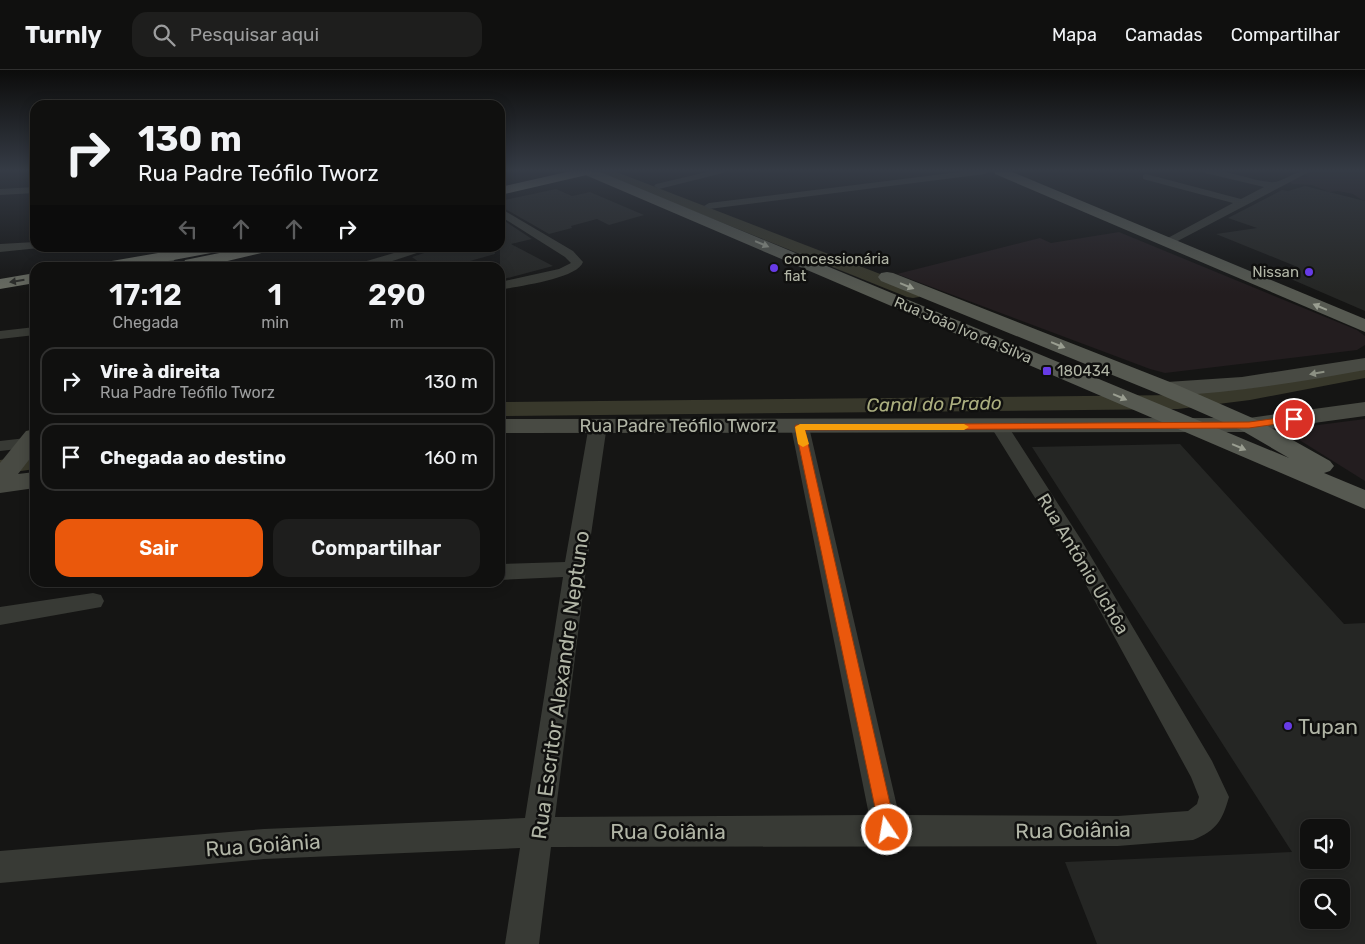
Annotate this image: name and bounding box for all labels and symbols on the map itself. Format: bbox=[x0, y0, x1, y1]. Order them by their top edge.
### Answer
one-way arrow bbox=[755, 241, 769, 249]
place label: concessionária fiat bbox=[784, 250, 889, 285]
marker: concessionária fiat bbox=[768, 262, 780, 274]
place label: Nissan bbox=[1252, 263, 1299, 281]
marker: Nissan bbox=[1303, 266, 1315, 278]
one-way arrow bbox=[9, 277, 25, 285]
one-way arrow bbox=[900, 282, 914, 290]
street label: Rua João Ivo da Silva bbox=[892, 293, 1034, 367]
one-way arrow bbox=[1312, 303, 1327, 311]
one-way arrow bbox=[1051, 342, 1065, 350]
place label: 180434 bbox=[1057, 362, 1110, 380]
marker: 180434 bbox=[1041, 365, 1053, 377]
one-way arrow bbox=[1309, 370, 1325, 378]
water label: Canal do Prado bbox=[866, 391, 1002, 417]
one-way arrow bbox=[1113, 393, 1127, 401]
pin bbox=[1273, 398, 1315, 440]
street label: Rua Padre Teófilo Tworz bbox=[580, 415, 776, 437]
one-way arrow bbox=[1232, 444, 1246, 452]
street label: Rua Antônio Uchôa bbox=[1032, 490, 1134, 638]
street label: Rua Escritor Alexandre Neptuno bbox=[526, 529, 594, 841]
place label: Tupan bbox=[1298, 714, 1358, 739]
marker: Tupan bbox=[1282, 720, 1294, 732]
position arrow bbox=[860, 803, 912, 855]
street label: Rua Goiânia bbox=[1015, 816, 1131, 844]
street label: Rua Goiânia bbox=[610, 819, 726, 844]
street label: Rua Goiânia bbox=[204, 828, 322, 862]

